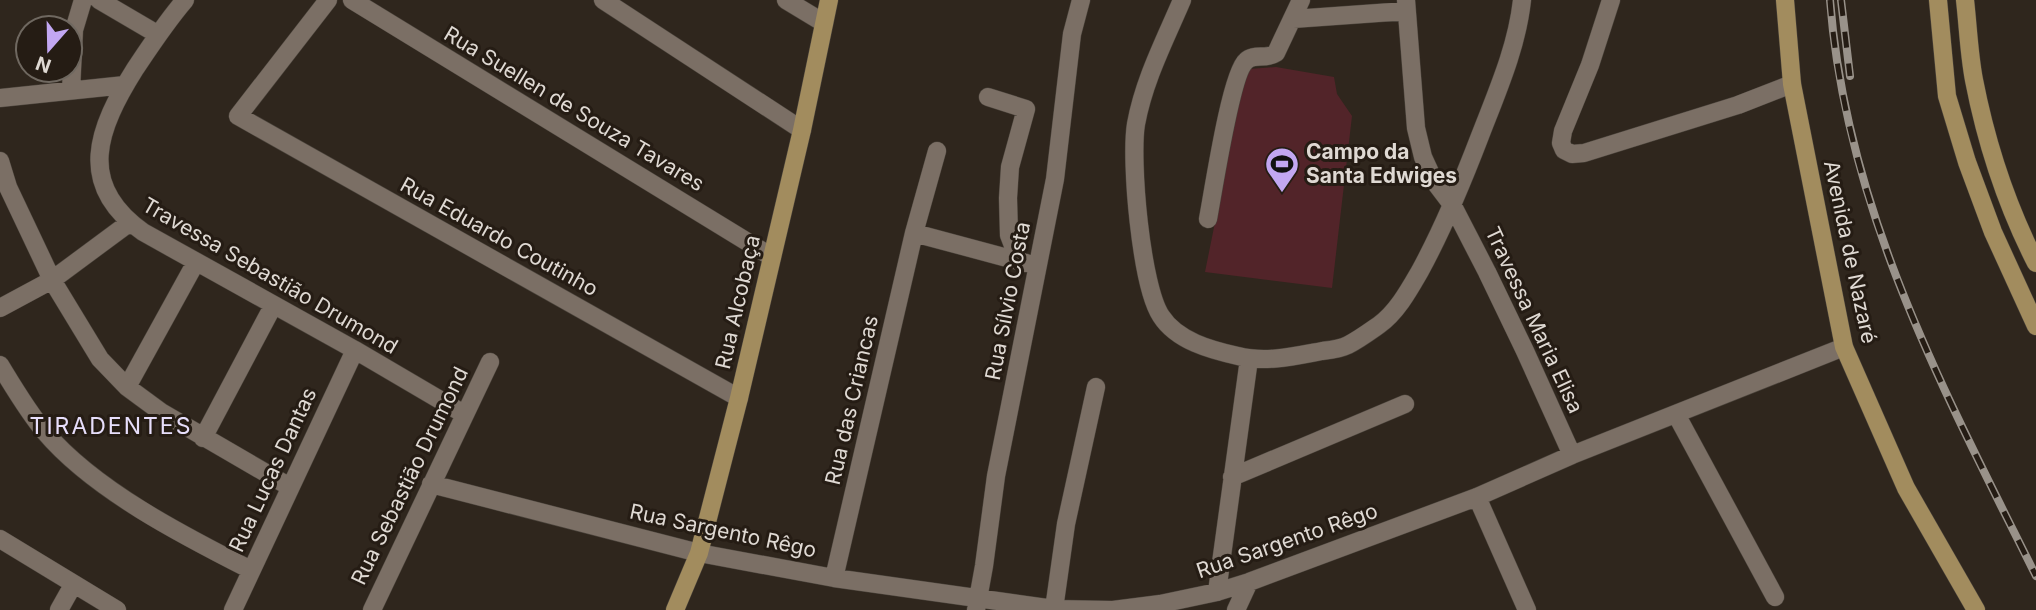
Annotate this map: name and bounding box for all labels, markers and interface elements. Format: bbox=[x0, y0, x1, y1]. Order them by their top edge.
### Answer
north arrow bbox=[14, 14, 84, 84]
street label: Rua Suellen de Souza Tavares bbox=[440, 21, 709, 196]
text: N bbox=[33, 51, 54, 78]
place label: Campo da Santa Edwiges bbox=[1306, 139, 1457, 188]
sports icon: Campo da Santa Edwiges bbox=[1263, 145, 1301, 194]
street label: Avenida de Nazaré bbox=[1819, 158, 1882, 346]
street label: Rua Eduardo Coutinho bbox=[396, 172, 602, 301]
street label: Travessa Sebastião Drumond bbox=[138, 192, 402, 359]
street label: Rua Sílvio Costa bbox=[980, 220, 1035, 382]
street label: Travessa Maria Elisa bbox=[1480, 223, 1589, 417]
street label: Rua Alcobaça bbox=[710, 232, 765, 371]
street label: Rua das Criancas bbox=[820, 313, 883, 487]
street label: Rua Sebastião Drumond bbox=[346, 363, 473, 589]
street label: Rua Lucas Dantas bbox=[224, 384, 322, 556]
district label: TIRADENTES bbox=[30, 412, 192, 440]
street label: Rua Sargento Rêgo bbox=[1193, 498, 1381, 583]
street label: Rua Sargento Rêgo bbox=[628, 499, 819, 562]

